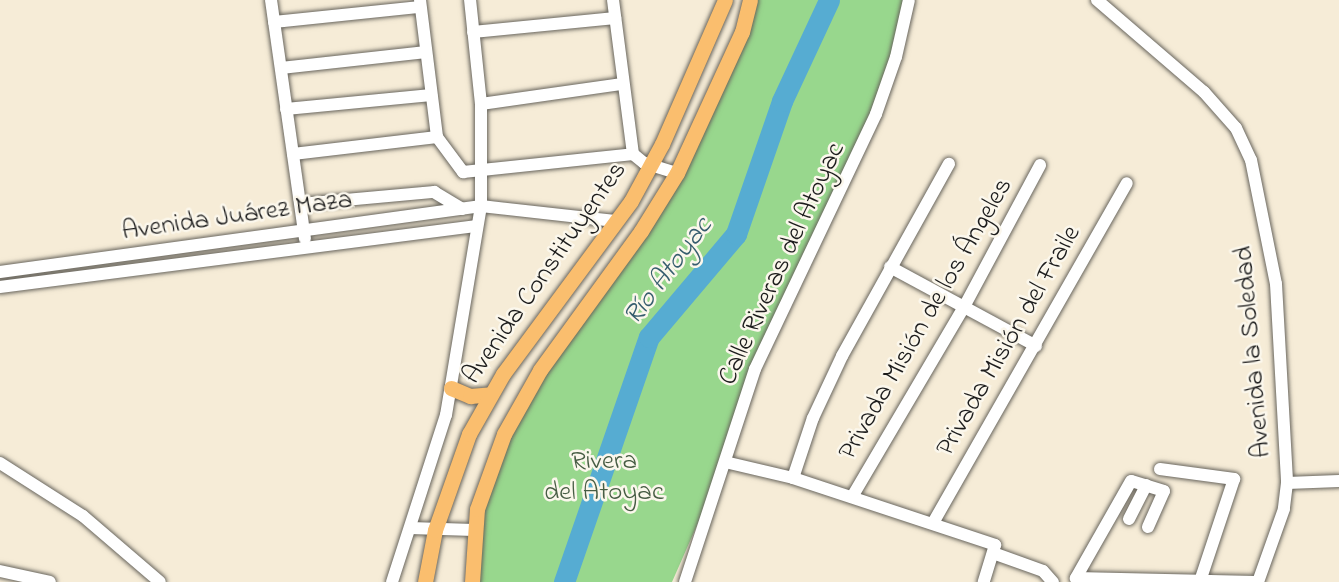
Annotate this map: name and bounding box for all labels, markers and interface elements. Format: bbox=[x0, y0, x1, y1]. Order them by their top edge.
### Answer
street label: Calle Riveras del Atoyac bbox=[712, 138, 852, 390]
street label: Avenida Constituyentes bbox=[456, 155, 634, 391]
street label: Privada Misión de los Ángeles bbox=[832, 172, 1020, 466]
street label: Avenida Juárez Maza bbox=[120, 184, 354, 248]
water label: Río Atoyac bbox=[618, 211, 720, 333]
street label: Privada Misión del Fraile bbox=[930, 220, 1088, 462]
street label: Avenida la Soledad bbox=[1228, 245, 1278, 459]
park label: Rivera del Atoyac bbox=[544, 445, 664, 508]

